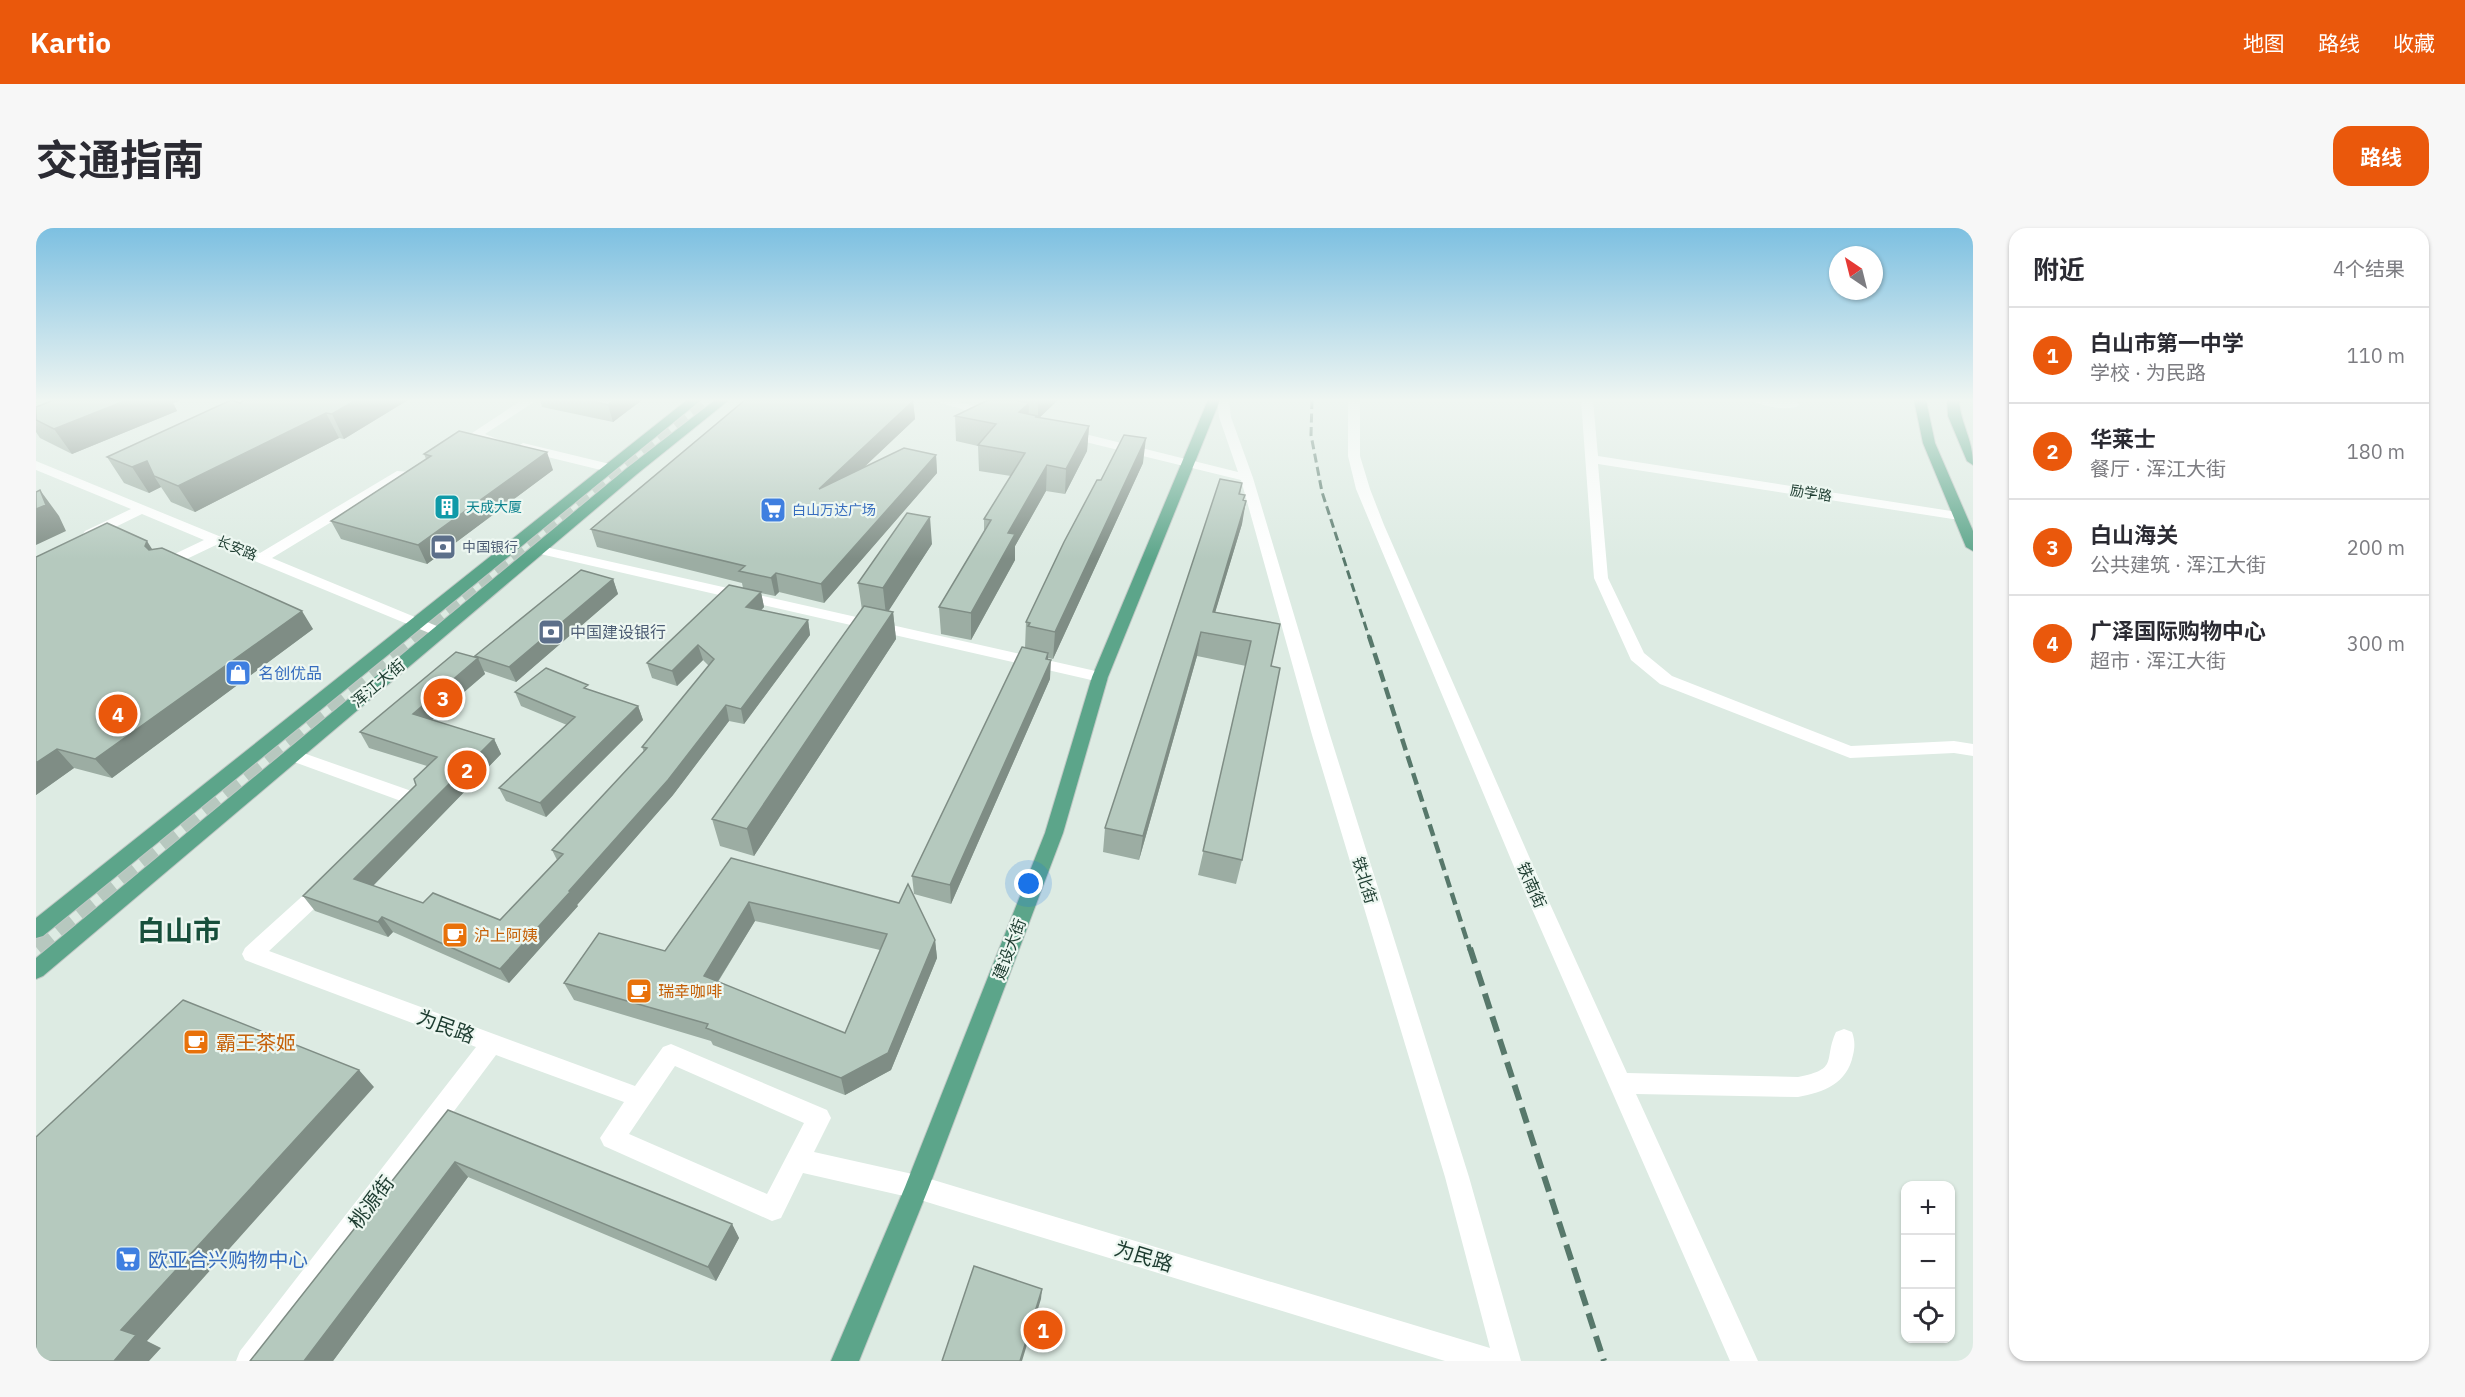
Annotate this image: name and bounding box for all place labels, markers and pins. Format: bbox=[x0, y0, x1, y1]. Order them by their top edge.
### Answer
building icon: 天成大厦 bbox=[432, 492, 462, 522]
supermarket icon: 白山万达广场 bbox=[758, 495, 788, 525]
place label: 天成大厦 bbox=[466, 498, 522, 516]
place label: 白山万达广场 bbox=[792, 501, 876, 519]
bank icon: 中国银行 bbox=[428, 532, 458, 562]
place label: 中国银行 bbox=[462, 538, 518, 556]
bank icon: 中国建设银行 bbox=[536, 617, 566, 647]
place label: 中国建设银行 bbox=[570, 622, 666, 642]
shop icon: 名创优品 bbox=[223, 658, 253, 688]
place label: 名创优品 bbox=[258, 663, 322, 683]
pin: 3 bbox=[424, 676, 462, 720]
pin: 4 bbox=[98, 692, 137, 736]
pin: 2 bbox=[448, 748, 486, 792]
cafe icon: 沪上阿姨 bbox=[440, 920, 470, 950]
place label: 沪上阿姨 bbox=[474, 925, 538, 945]
cafe icon: 瑞幸咖啡 bbox=[624, 976, 654, 1006]
place label: 瑞幸咖啡 bbox=[658, 981, 722, 1001]
cafe icon: 霸王茶姬 bbox=[181, 1027, 211, 1057]
place label: 霸王茶姬 bbox=[216, 1029, 296, 1056]
supermarket icon: 欧亚合兴购物中心 bbox=[113, 1244, 143, 1274]
place label: 欧亚合兴购物中心 bbox=[148, 1246, 308, 1273]
pin: 1 bbox=[1024, 1308, 1062, 1352]

